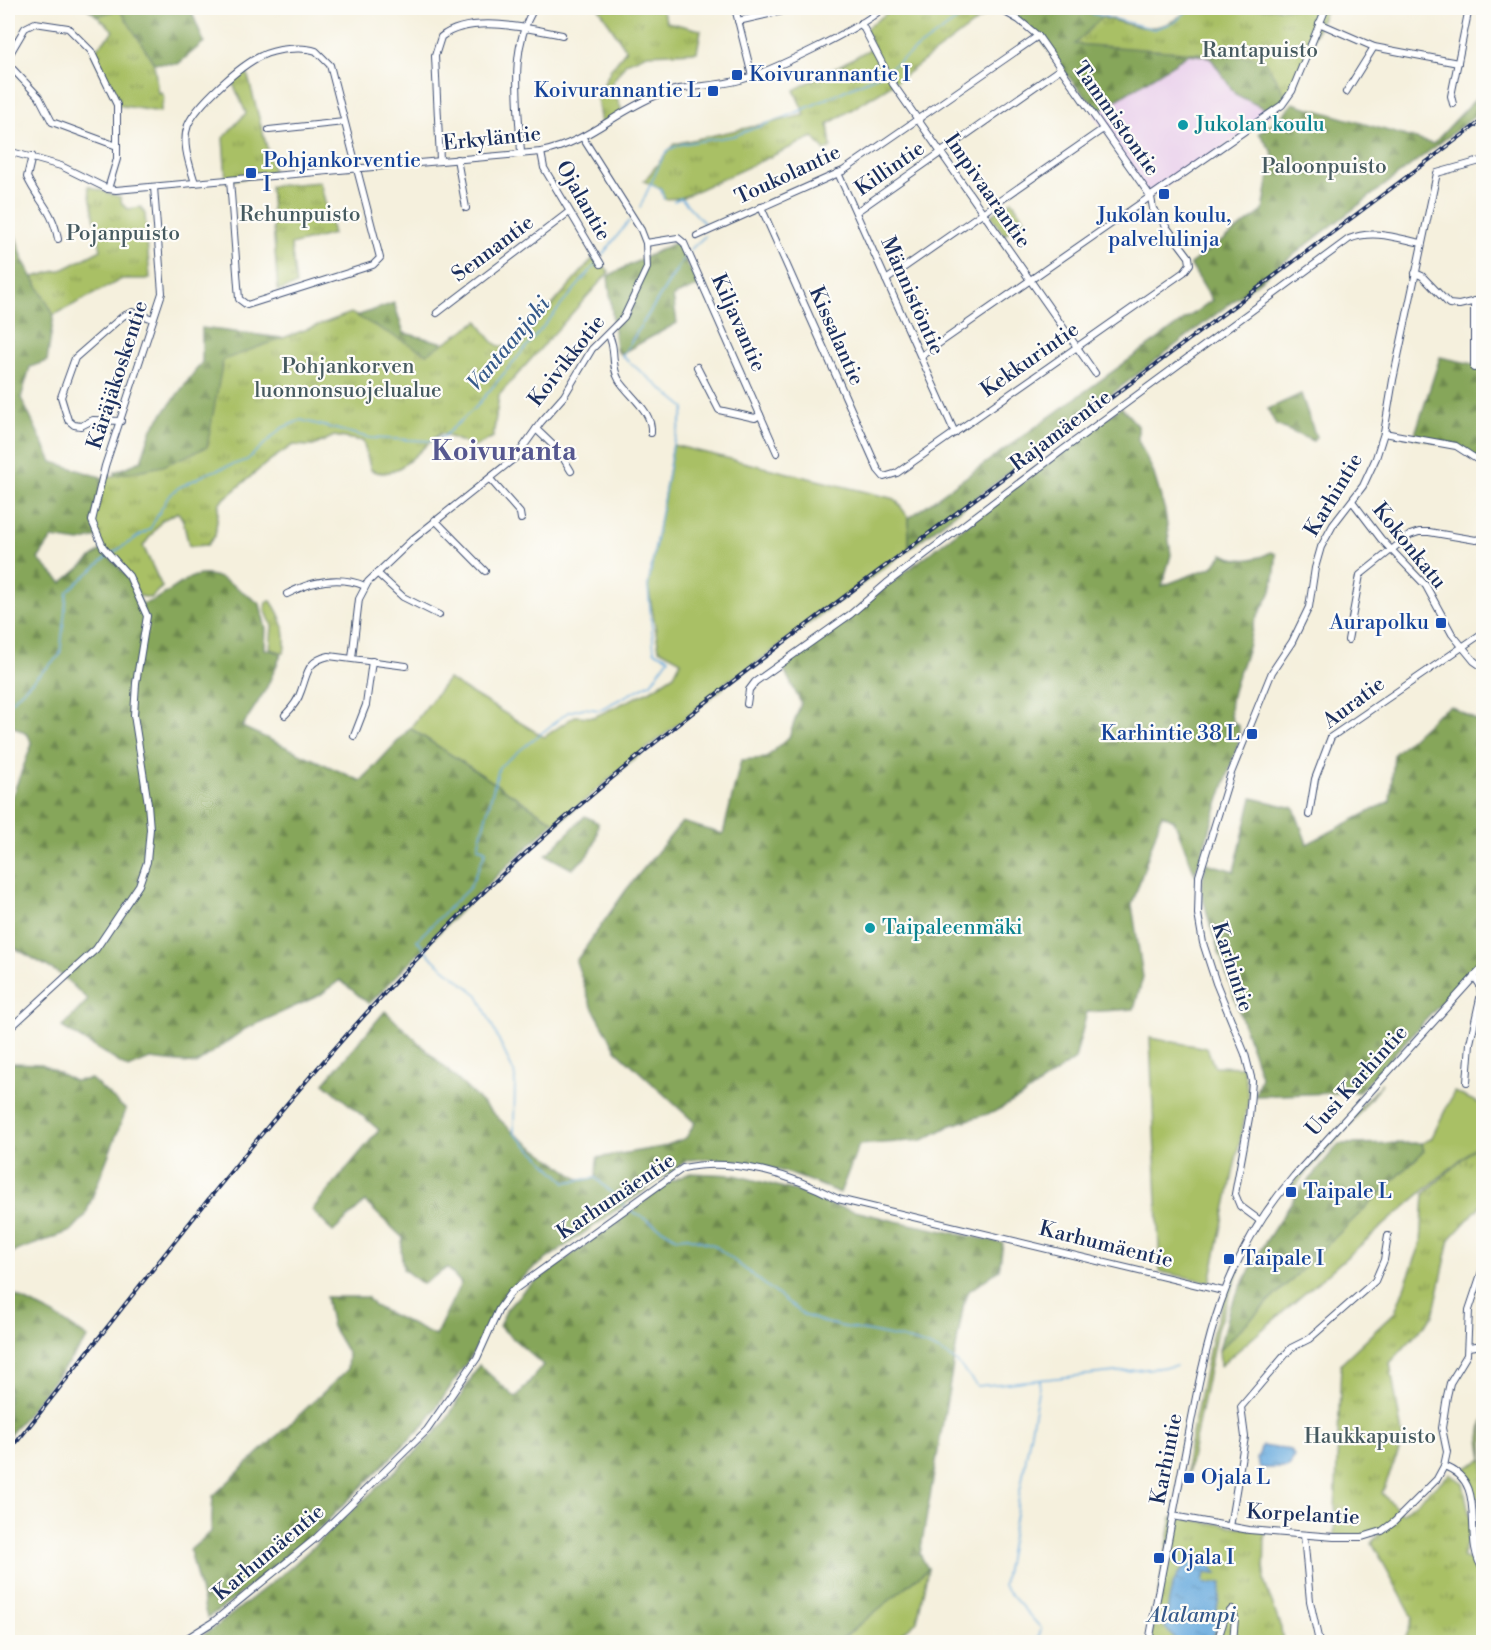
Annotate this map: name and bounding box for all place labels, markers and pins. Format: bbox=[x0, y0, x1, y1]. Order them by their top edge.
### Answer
place label: Koivurannantie I bbox=[749, 62, 910, 88]
marker: Koivurannantie I bbox=[730, 68, 744, 82]
place label: Koivurannantie L bbox=[534, 78, 701, 104]
marker: Koivurannantie L bbox=[706, 84, 720, 98]
place label: Jukolan koulu bbox=[1194, 112, 1325, 138]
marker: Jukolan koulu bbox=[1176, 118, 1190, 132]
place label: Pohjankorventie I bbox=[263, 148, 421, 198]
marker: Pohjankorventie I bbox=[244, 166, 258, 180]
marker: Jukolan koulu, palvelulinja bbox=[1157, 187, 1171, 201]
place label: Jukolan koulu, palvelulinja bbox=[1096, 203, 1231, 253]
place label: Aurapolku bbox=[1328, 610, 1429, 636]
marker: Aurapolku bbox=[1434, 616, 1448, 630]
place label: Karhintie 38 L bbox=[1101, 721, 1240, 747]
marker: Karhintie 38 L bbox=[1245, 727, 1259, 741]
place label: Taipaleenmäki bbox=[882, 915, 1023, 941]
marker: Taipaleenmäki bbox=[863, 921, 877, 935]
place label: Taipale L bbox=[1303, 1179, 1392, 1205]
marker: Taipale L bbox=[1284, 1185, 1298, 1199]
place label: Taipale I bbox=[1241, 1246, 1324, 1272]
marker: Taipale I bbox=[1222, 1252, 1236, 1266]
place label: Ojala L bbox=[1201, 1465, 1270, 1491]
marker: Ojala L bbox=[1182, 1471, 1196, 1485]
place label: Ojala I bbox=[1171, 1545, 1234, 1571]
marker: Ojala I bbox=[1152, 1551, 1166, 1565]

